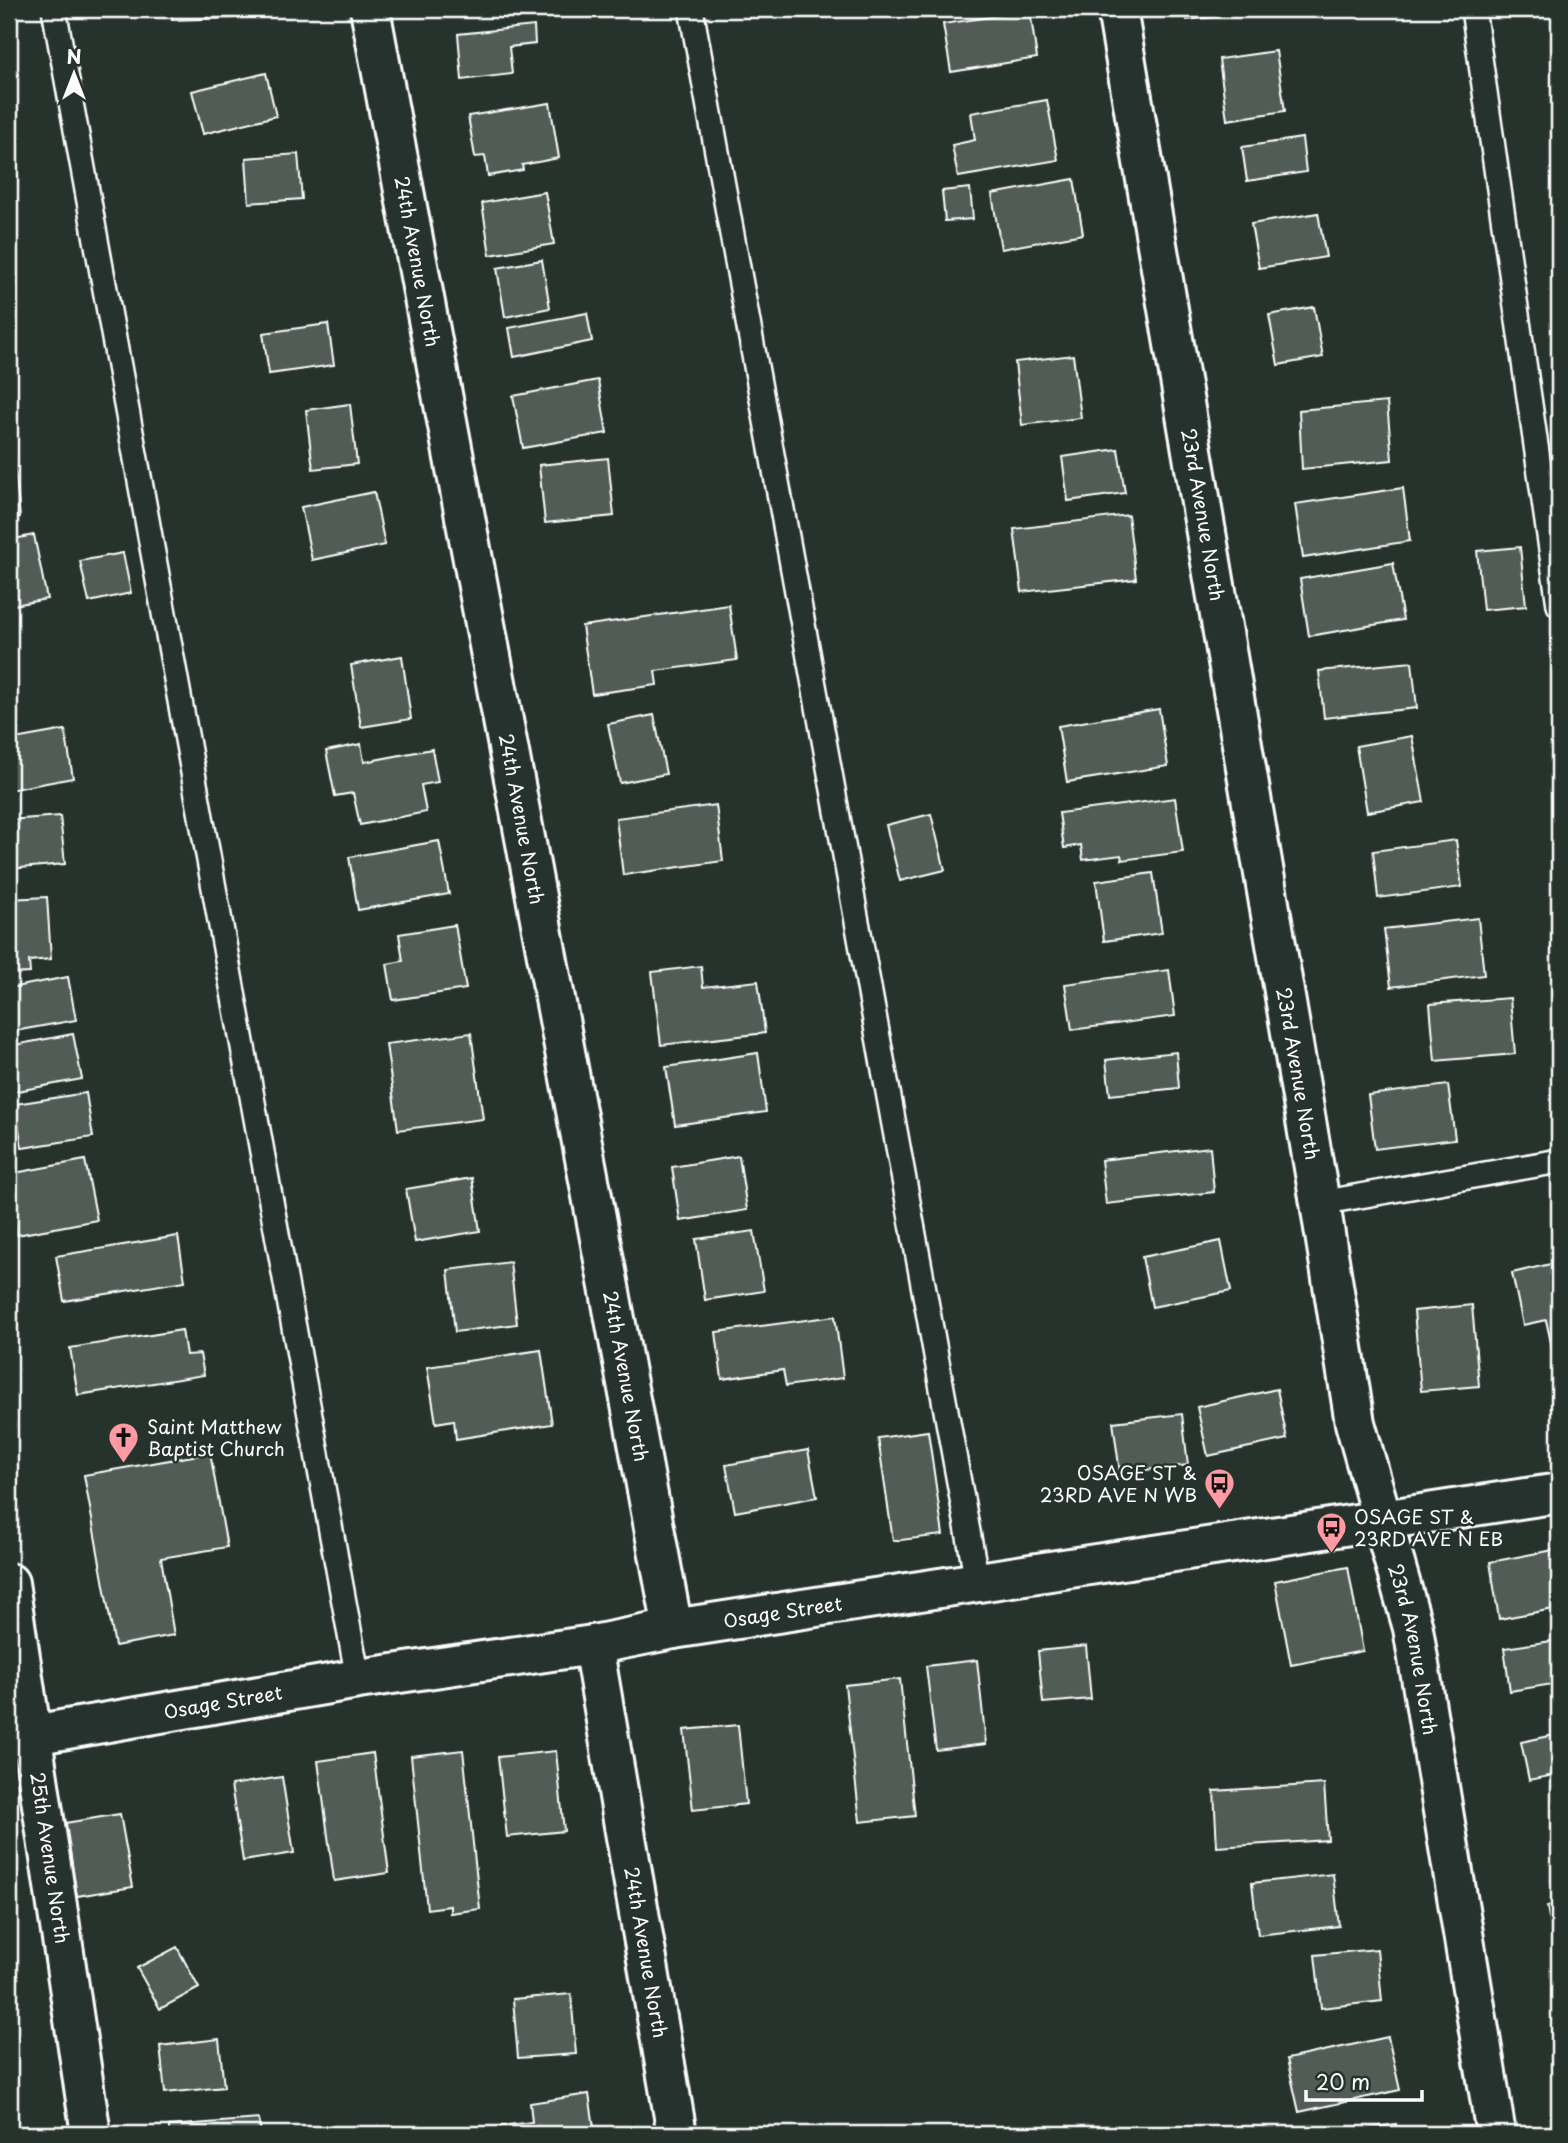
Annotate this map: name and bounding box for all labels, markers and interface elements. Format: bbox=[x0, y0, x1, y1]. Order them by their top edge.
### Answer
north arrow bbox=[38, 38, 108, 108]
text: N bbox=[66, 42, 82, 70]
street label: 24th Avenue North bbox=[389, 174, 448, 349]
street label: 23rd Avenue North bbox=[1176, 426, 1232, 603]
street label: 24th Avenue North bbox=[493, 731, 552, 906]
street label: 23rd Avenue North bbox=[1271, 985, 1327, 1162]
street label: 24th Avenue North bbox=[597, 1288, 656, 1464]
place label: Saint Matthew Baptist Church bbox=[147, 1412, 285, 1462]
church icon: Saint Matthew Baptist Church bbox=[107, 1421, 141, 1465]
place label: OSAGE ST & 23RD AVE N WB bbox=[1040, 1458, 1197, 1508]
bus stop icon: OSAGE ST & 23RD AVE N WB bbox=[1203, 1467, 1237, 1511]
place label: OSAGE ST & 23RD AVE N EB bbox=[1354, 1502, 1503, 1552]
bus stop icon: OSAGE ST & 23RD AVE N EB bbox=[1314, 1511, 1348, 1555]
street label: 23rd Avenue North bbox=[1382, 1560, 1445, 1737]
street label: Osage Street bbox=[721, 1588, 844, 1634]
street label: Osage Street bbox=[161, 1677, 284, 1725]
street label: 25th Avenue North bbox=[24, 1770, 77, 1945]
street label: 24th Avenue North bbox=[618, 1865, 675, 2040]
scale bar bbox=[1306, 2059, 1421, 2103]
text: 20 m bbox=[1316, 2065, 1370, 2097]

